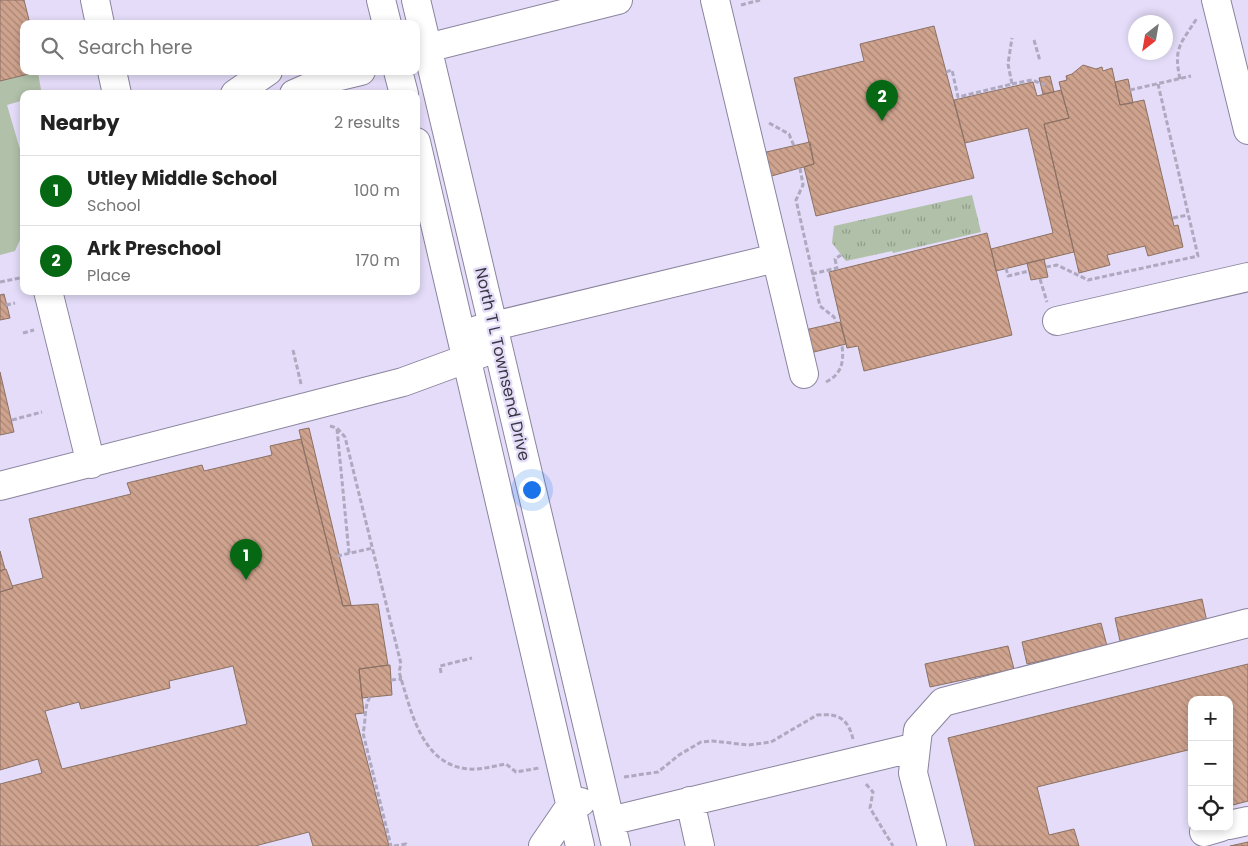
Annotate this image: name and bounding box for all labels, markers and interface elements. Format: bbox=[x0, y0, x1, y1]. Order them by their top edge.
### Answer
north arrow bbox=[1128, 15, 1173, 60]
search box bbox=[20, 20, 420, 75]
icon: search bbox=[38, 34, 66, 62]
text: Search here bbox=[78, 34, 192, 61]
pin: 2 bbox=[866, 80, 898, 121]
text: Nearby bbox=[40, 108, 120, 137]
text: 2 results bbox=[334, 111, 400, 134]
text: Utley Middle School bbox=[87, 165, 277, 192]
text: 1 bbox=[53, 179, 59, 202]
text: 100 m bbox=[354, 179, 400, 202]
text: School bbox=[87, 194, 141, 217]
text: Ark Preschool bbox=[87, 235, 221, 262]
text: 2 bbox=[51, 249, 61, 272]
text: 170 m bbox=[355, 249, 400, 272]
text: Place bbox=[87, 264, 131, 287]
street label: North T L Townsend Drive bbox=[469, 265, 536, 463]
your location bbox=[519, 477, 545, 503]
pin: 1 bbox=[230, 539, 262, 580]
map controls bbox=[1188, 696, 1233, 831]
button: + bbox=[1188, 696, 1233, 741]
button: − bbox=[1188, 741, 1233, 786]
button: locate bbox=[1188, 786, 1233, 831]

